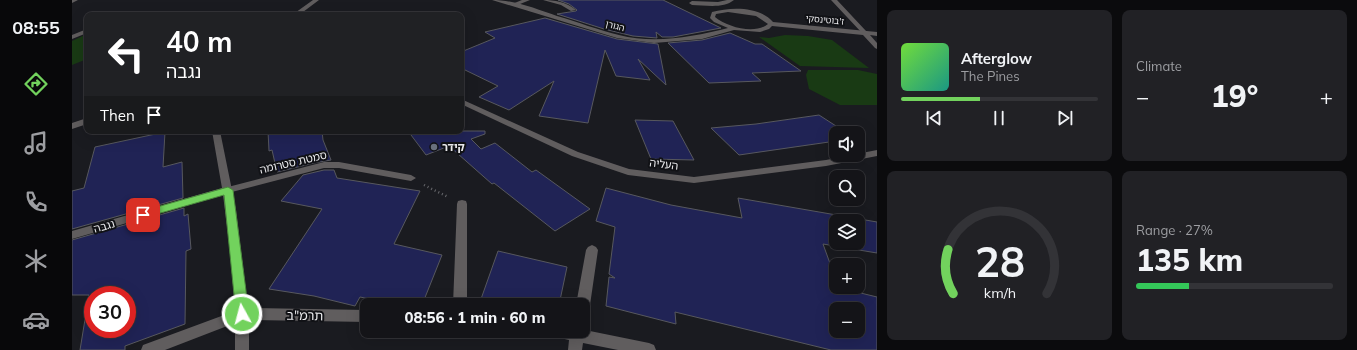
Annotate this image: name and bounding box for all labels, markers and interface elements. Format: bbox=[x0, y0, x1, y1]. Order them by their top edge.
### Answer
street label: ז'בוטינסקי bbox=[805, 12, 845, 27]
text: 08:55 bbox=[12, 16, 60, 39]
street label: הגורן bbox=[604, 18, 626, 33]
text: 40 m bbox=[166, 24, 232, 59]
icon: left bbox=[100, 28, 152, 80]
text: Afterglow bbox=[961, 49, 1032, 68]
text: Climate bbox=[1136, 58, 1182, 74]
text: נגבה bbox=[166, 60, 201, 83]
text: The Pines bbox=[961, 68, 1020, 84]
icon: directions bbox=[22, 70, 50, 98]
text: 19° bbox=[1211, 77, 1258, 115]
text: − bbox=[1136, 83, 1149, 111]
text: + bbox=[1320, 83, 1333, 111]
icon: arrive bbox=[143, 104, 165, 126]
text: Then bbox=[100, 106, 135, 125]
icon: previous bbox=[923, 107, 945, 129]
icon: pause bbox=[988, 107, 1010, 129]
icon: next bbox=[1054, 107, 1076, 129]
map controls bbox=[829, 126, 865, 338]
button: sound bbox=[829, 126, 865, 162]
icon: music bbox=[22, 129, 50, 157]
place label: קידר bbox=[442, 140, 465, 154]
marker: קידר bbox=[429, 142, 439, 152]
street label: סמטת סטרומה bbox=[258, 147, 328, 177]
street label: העליה bbox=[649, 155, 679, 173]
button: search bbox=[829, 170, 865, 206]
icon: phone bbox=[22, 188, 50, 216]
pin bbox=[126, 198, 160, 232]
icon: arrive bbox=[132, 204, 154, 226]
button: layers bbox=[829, 214, 865, 250]
street label: נגבה bbox=[92, 216, 116, 236]
text: Range · 27% bbox=[1136, 222, 1213, 238]
text: 28 bbox=[975, 234, 1024, 286]
text: 135 km bbox=[1136, 241, 1243, 279]
icon: climate bbox=[22, 247, 50, 275]
button: + bbox=[829, 258, 865, 294]
text: km/h bbox=[983, 283, 1016, 301]
speed limit sign: 30 bbox=[84, 286, 136, 338]
position arrow bbox=[221, 293, 263, 335]
button: − bbox=[829, 302, 865, 338]
icon: car bbox=[22, 306, 50, 334]
street label: תרמ"ב bbox=[287, 307, 323, 323]
text: 08:56 · 1 min · 60 m bbox=[405, 308, 545, 327]

